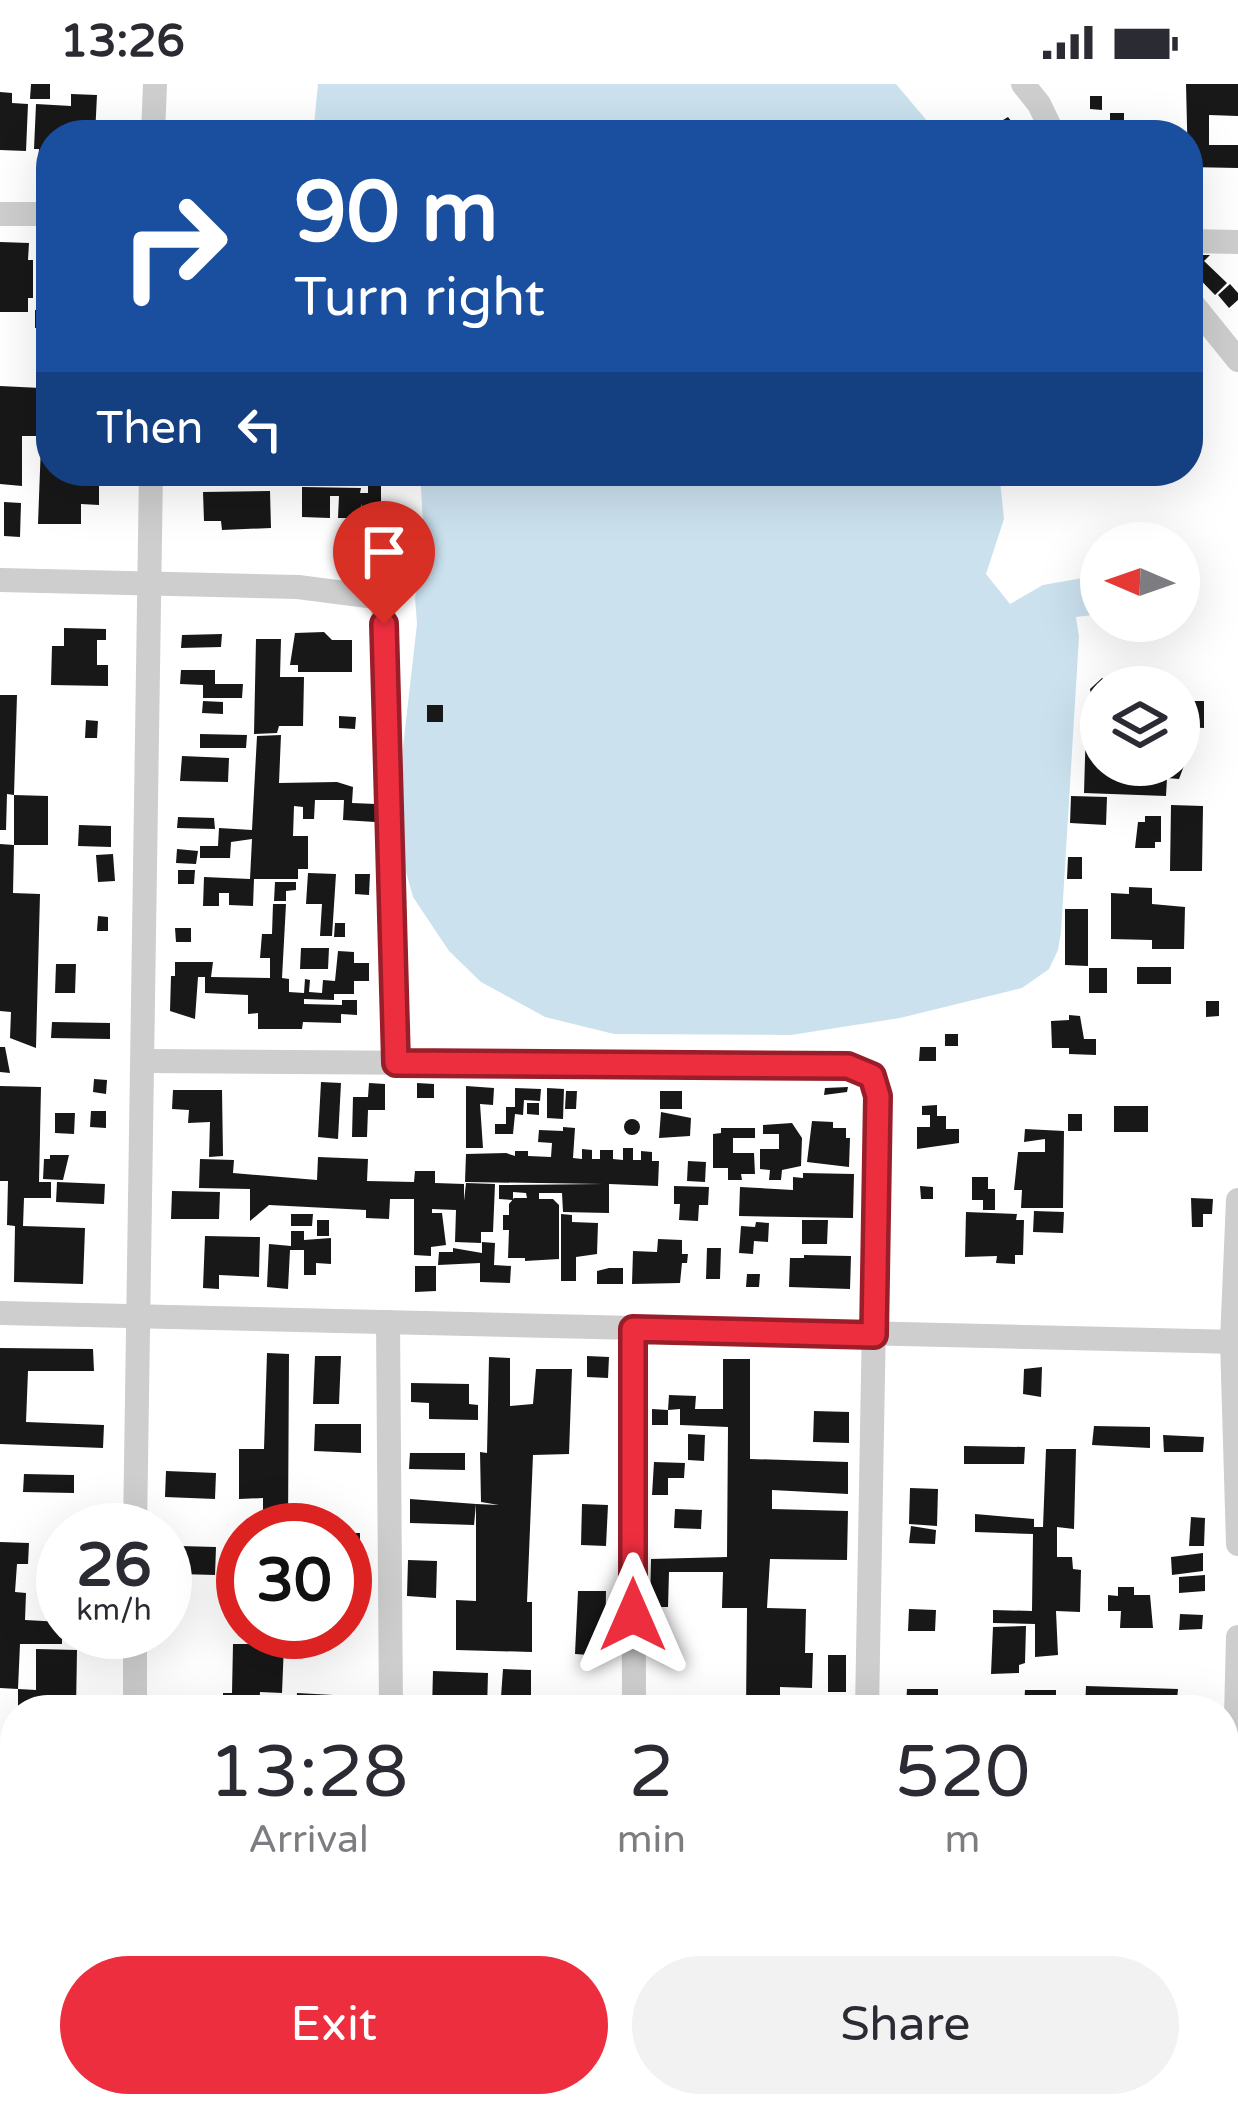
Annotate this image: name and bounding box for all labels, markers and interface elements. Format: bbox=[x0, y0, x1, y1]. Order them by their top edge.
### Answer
text: 13:26 bbox=[60, 15, 185, 69]
text: 90 m bbox=[294, 163, 498, 264]
icon: right bbox=[96, 168, 252, 324]
text: Turn right bbox=[294, 265, 545, 330]
icon: left bbox=[227, 396, 293, 462]
text: Then bbox=[96, 402, 203, 456]
pin bbox=[333, 501, 435, 624]
icon: arrive bbox=[351, 519, 417, 585]
north arrow bbox=[1080, 522, 1200, 642]
map controls bbox=[1080, 522, 1200, 786]
button: layers bbox=[1080, 666, 1200, 786]
speed limit sign: 30 bbox=[216, 1503, 372, 1659]
text: 26 bbox=[76, 1530, 152, 1602]
position arrow bbox=[570, 1552, 696, 1678]
text: km/h bbox=[76, 1592, 152, 1629]
text: 13:28 bbox=[209, 1730, 408, 1817]
text: 2 bbox=[629, 1730, 674, 1817]
text: 520 bbox=[895, 1730, 1030, 1817]
text: Arrival bbox=[248, 1816, 369, 1863]
text: min bbox=[617, 1816, 686, 1863]
text: m bbox=[945, 1816, 980, 1863]
button: Exit bbox=[60, 1956, 608, 2094]
button: Share bbox=[632, 1956, 1179, 2094]

